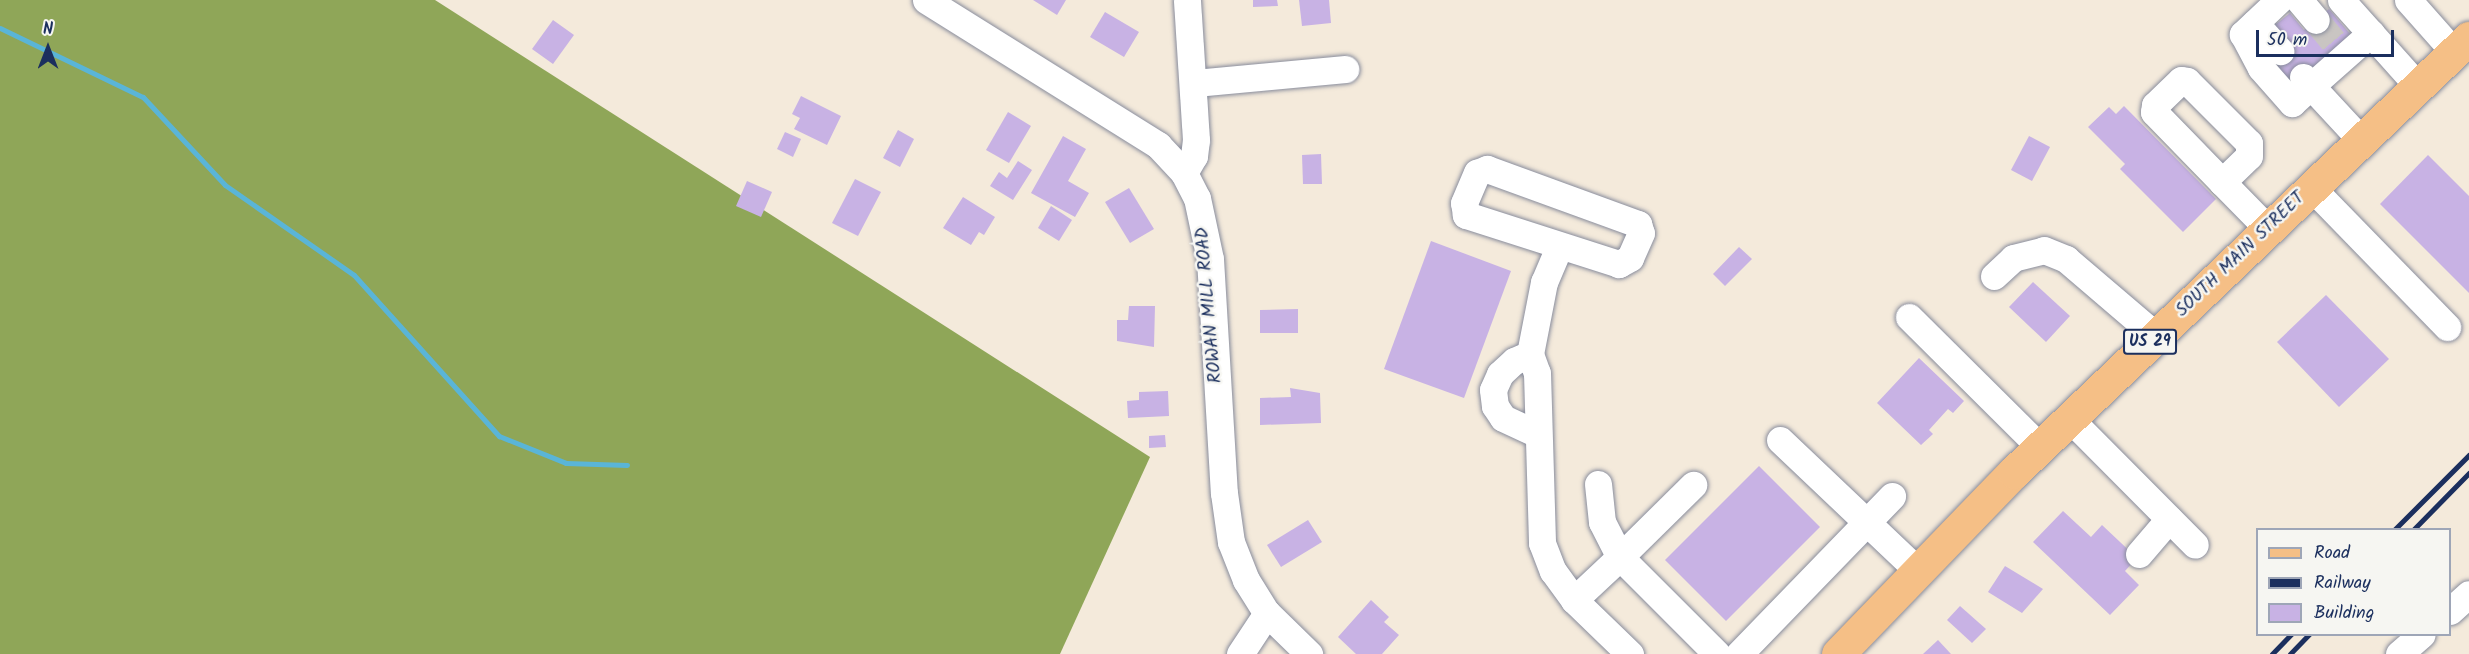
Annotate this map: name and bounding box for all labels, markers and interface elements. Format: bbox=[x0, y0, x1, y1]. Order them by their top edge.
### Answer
text: N bbox=[43, 17, 53, 42]
north arrow bbox=[18, 18, 78, 78]
scale bar bbox=[2259, 18, 2397, 56]
text: 50 m bbox=[2267, 26, 2307, 55]
street label: SOUTH MAIN STREET bbox=[2172, 188, 2310, 322]
street label: ROWAN MILL ROAD bbox=[1192, 226, 1228, 384]
road number: US 29 bbox=[2123, 329, 2177, 355]
legend bbox=[2256, 528, 2451, 636]
text: Road bbox=[2314, 539, 2350, 568]
text: Railway bbox=[2314, 569, 2371, 598]
text: Building bbox=[2314, 599, 2374, 628]

